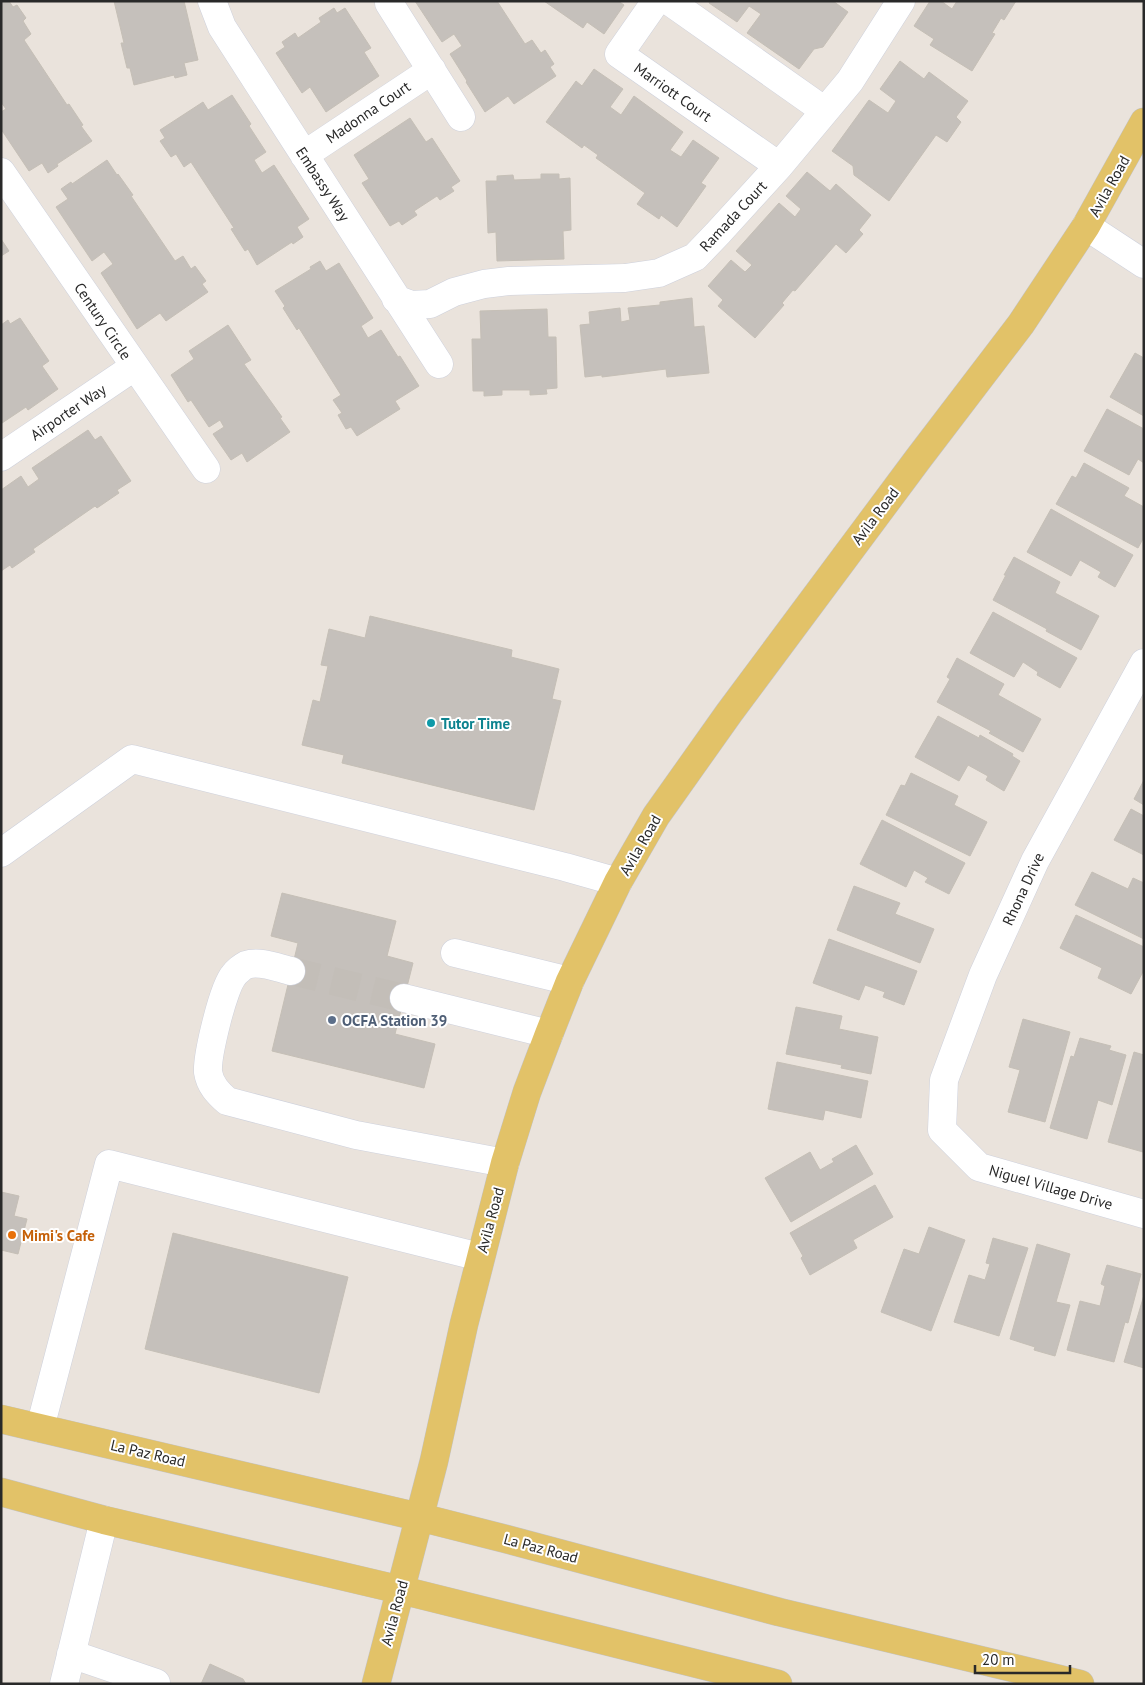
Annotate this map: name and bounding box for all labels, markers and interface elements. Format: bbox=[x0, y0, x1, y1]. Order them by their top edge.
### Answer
street label: Marriott Court bbox=[630, 58, 716, 126]
street label: Madonna Court bbox=[322, 77, 414, 147]
street label: Embassy Way bbox=[292, 143, 354, 225]
street label: Avila Road bbox=[1084, 152, 1134, 220]
street label: Ramada Court bbox=[695, 177, 771, 255]
street label: Century Circle bbox=[70, 279, 136, 363]
street label: Airporter Way bbox=[27, 380, 109, 444]
street label: Avila Road bbox=[847, 483, 903, 549]
place label: Tutor Time bbox=[441, 714, 510, 733]
marker: Tutor Time bbox=[425, 717, 437, 729]
street label: Avila Road bbox=[615, 811, 665, 879]
street label: Rhona Drive bbox=[998, 849, 1048, 929]
place label: OCFA Station 39 bbox=[342, 1011, 447, 1030]
marker: OCFA Station 39 bbox=[326, 1014, 338, 1026]
street label: Niguel Village Drive bbox=[987, 1160, 1115, 1214]
street label: Avila Road bbox=[472, 1185, 508, 1255]
place label: Mimi's Cafe bbox=[22, 1226, 95, 1245]
marker: Mimi's Cafe bbox=[6, 1229, 18, 1241]
street label: La Paz Road bbox=[109, 1435, 187, 1471]
street label: La Paz Road bbox=[502, 1529, 580, 1567]
street label: Avila Road bbox=[376, 1578, 412, 1648]
scale bar bbox=[975, 1642, 1070, 1674]
text: 20 m bbox=[982, 1650, 1015, 1669]

